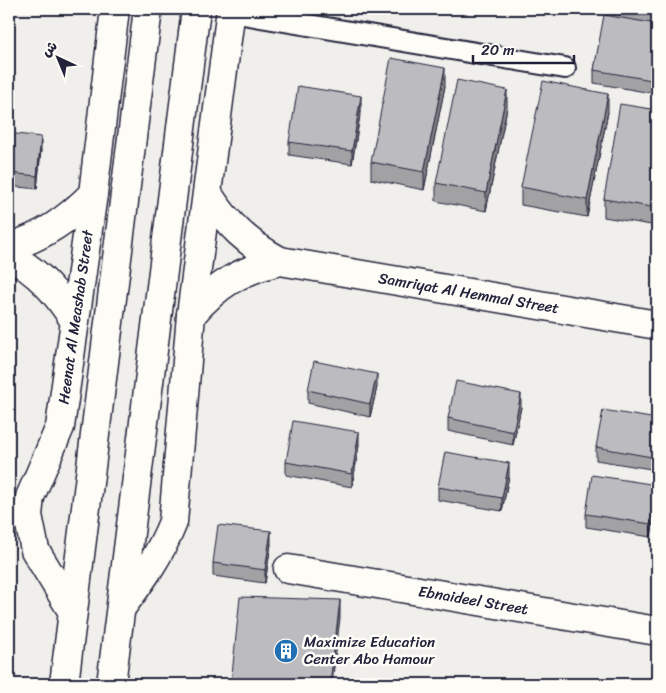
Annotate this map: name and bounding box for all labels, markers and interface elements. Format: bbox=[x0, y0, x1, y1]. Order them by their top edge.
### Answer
north arrow bbox=[32, 32, 82, 82]
scale bar bbox=[473, 32, 575, 64]
text: ش bbox=[35, 35, 64, 63]
text: 20 m bbox=[481, 37, 515, 63]
street label: Heenat Al Meashab Street bbox=[50, 228, 101, 406]
street label: Samriyat Al Hemmal Street bbox=[376, 265, 561, 321]
street label: Ebnaideel Street bbox=[416, 578, 531, 622]
place label: Maximize Education Center Abo Hamour bbox=[304, 629, 435, 672]
building icon: Maximize Education Center Abo Hamour bbox=[273, 638, 299, 664]

